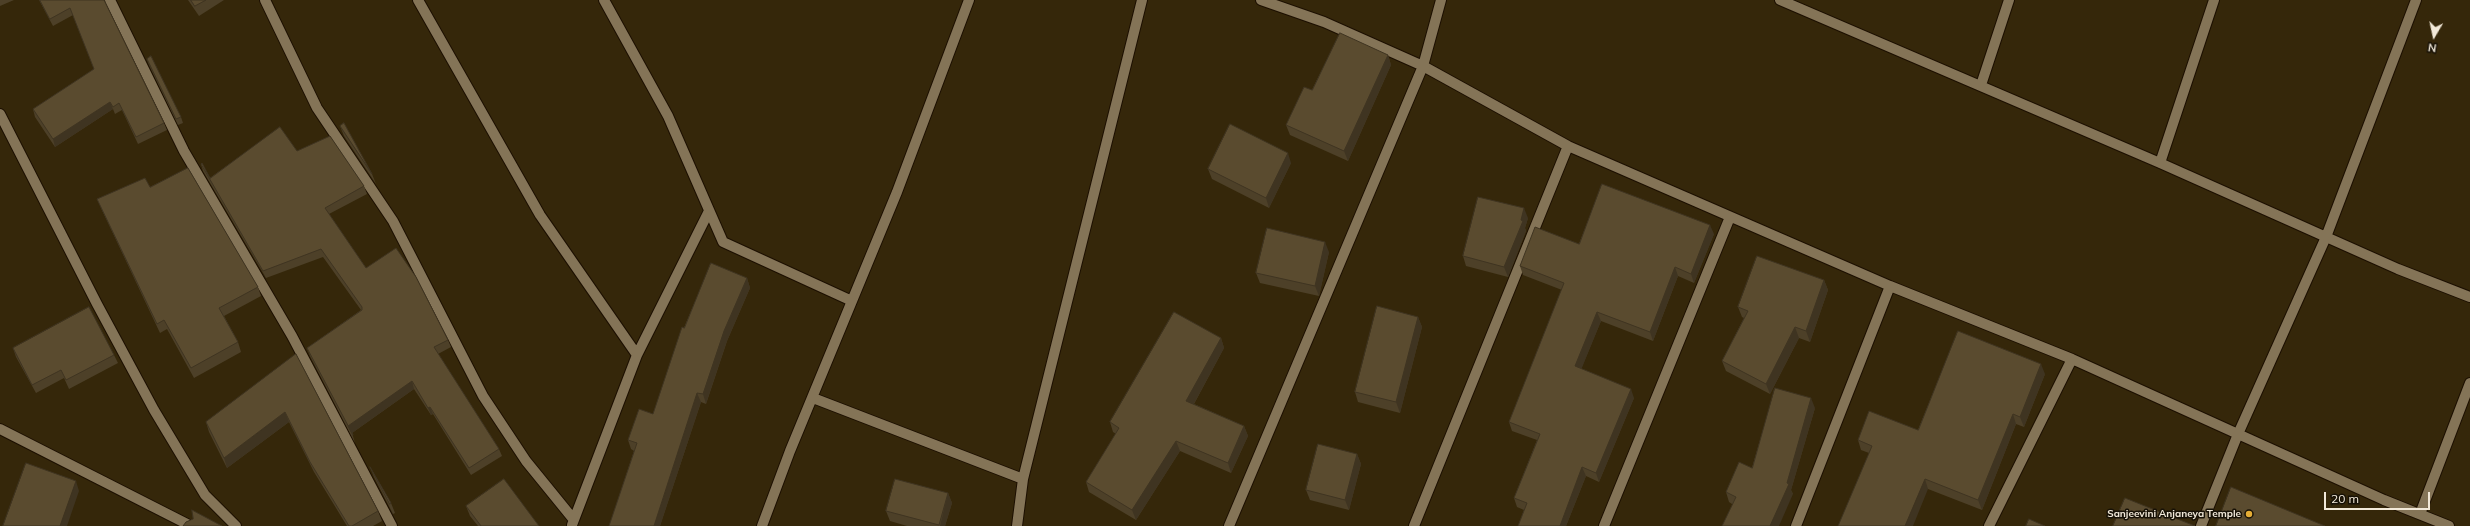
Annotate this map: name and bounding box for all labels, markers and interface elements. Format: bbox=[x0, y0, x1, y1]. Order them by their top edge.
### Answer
north arrow bbox=[2414, 16, 2454, 56]
text: N bbox=[2427, 40, 2437, 55]
scale bar bbox=[2326, 484, 2432, 510]
text: 20 m bbox=[2331, 491, 2359, 506]
place label: Sanjeevini Anjaneya Temple bbox=[2107, 508, 2241, 520]
marker: Sanjeevini Anjaneya Temple bbox=[2244, 509, 2254, 519]

